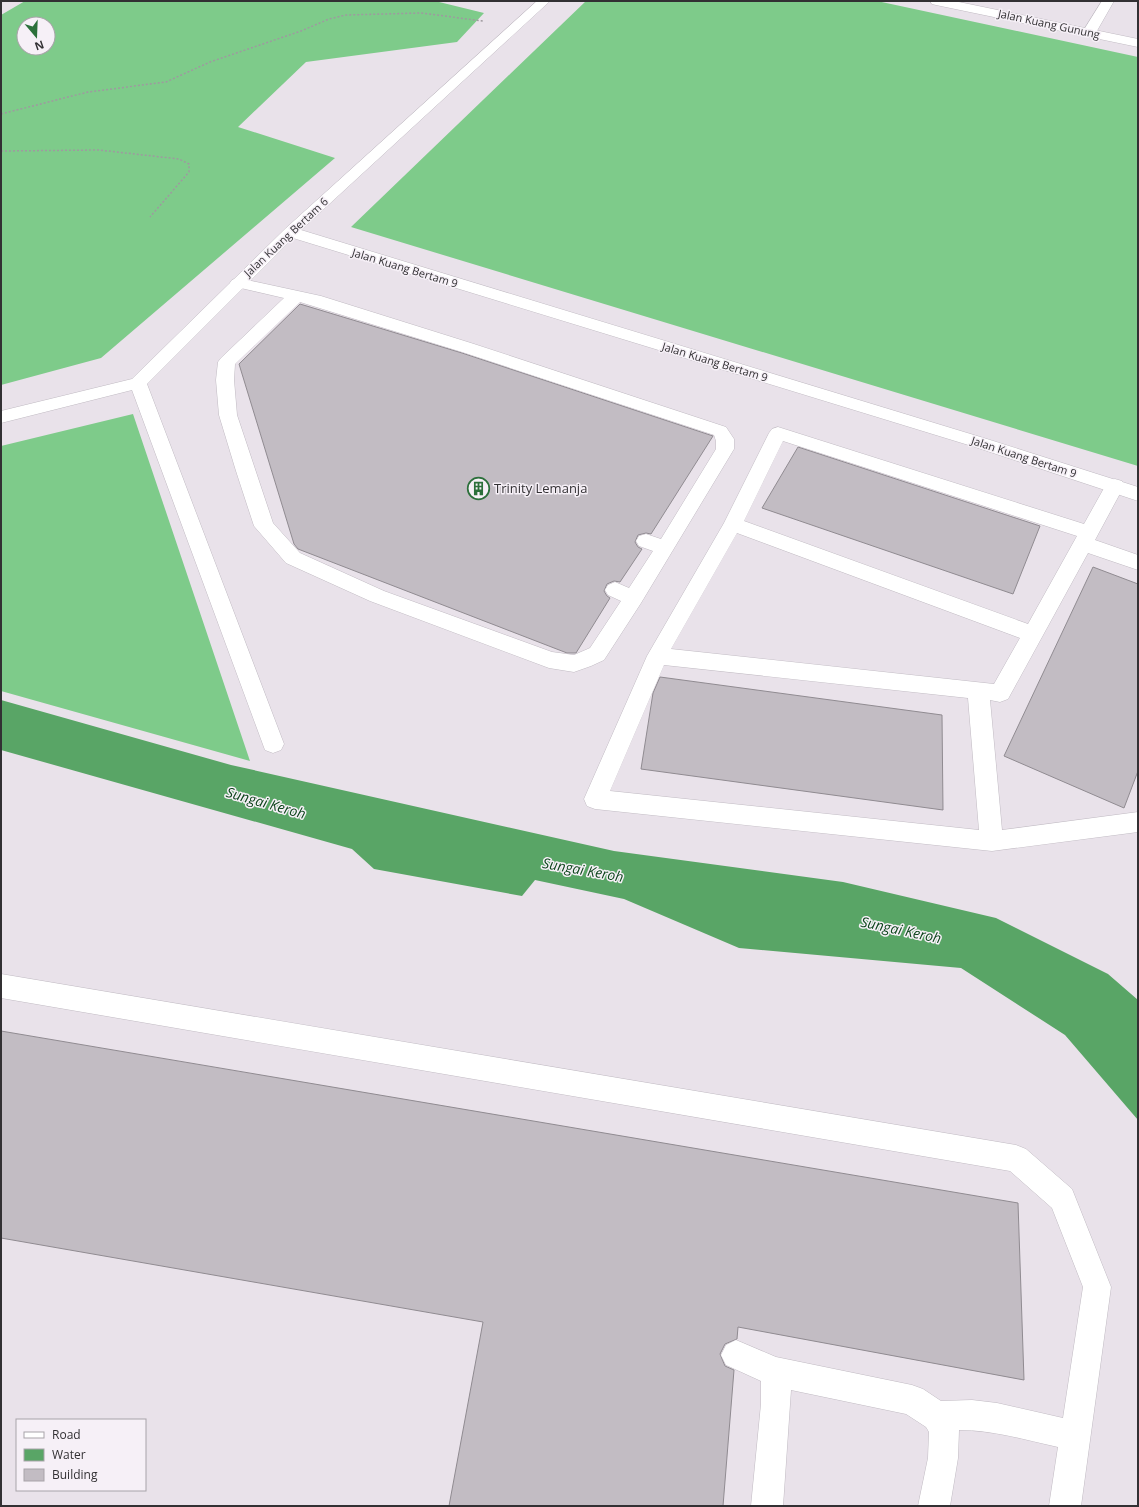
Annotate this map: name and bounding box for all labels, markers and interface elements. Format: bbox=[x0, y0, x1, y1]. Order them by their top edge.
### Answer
street label: Jalan Kuang Gunung bbox=[996, 5, 1101, 42]
north arrow bbox=[16, 16, 56, 56]
text: N bbox=[33, 37, 46, 54]
street label: Jalan Kuang Bertam 6 bbox=[240, 194, 331, 280]
street label: Jalan Kuang Bertam 9 bbox=[349, 244, 460, 291]
street label: Jalan Kuang Bertam 9 bbox=[659, 338, 770, 385]
street label: Jalan Kuang Bertam 9 bbox=[969, 432, 1079, 481]
building icon: Trinity Lemanja bbox=[466, 475, 492, 501]
place label: Trinity Lemanja bbox=[494, 479, 587, 497]
water label: Sungai Keroh bbox=[224, 782, 308, 823]
water label: Sungai Keroh bbox=[541, 853, 625, 886]
water label: Sungai Keroh bbox=[859, 912, 943, 947]
legend bbox=[16, 1419, 146, 1491]
text: Road bbox=[52, 1426, 81, 1443]
text: Water bbox=[52, 1446, 86, 1463]
text: Building bbox=[52, 1466, 98, 1483]

